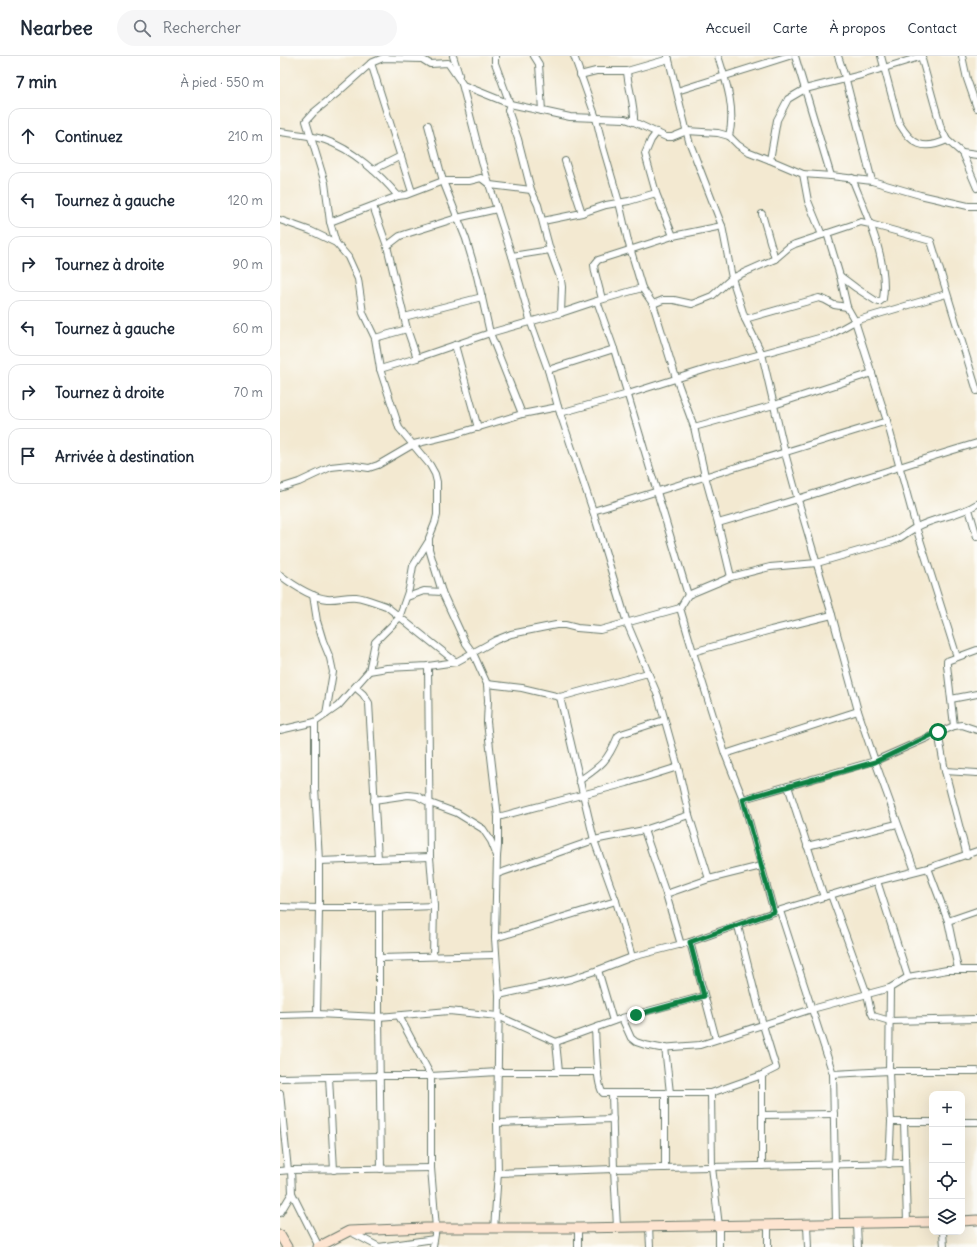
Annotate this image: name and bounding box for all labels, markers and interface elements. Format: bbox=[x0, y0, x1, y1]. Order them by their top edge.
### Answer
search box bbox=[117, 10, 397, 46]
text: Nearbee bbox=[20, 16, 93, 40]
icon: search bbox=[131, 17, 153, 39]
text: Rechercher bbox=[163, 18, 241, 37]
text: Accueil bbox=[706, 19, 751, 37]
text: Carte bbox=[773, 19, 808, 37]
text: À propos bbox=[830, 19, 886, 37]
text: Contact bbox=[908, 19, 957, 37]
text: 7 min bbox=[16, 71, 57, 93]
text: À pied · 550 m bbox=[181, 74, 264, 91]
icon: ahead bbox=[17, 125, 39, 147]
text: Continuez bbox=[55, 127, 123, 146]
text: 210 m bbox=[228, 128, 263, 145]
icon: left bbox=[17, 189, 39, 211]
text: Tournez à gauche bbox=[55, 191, 175, 210]
text: 120 m bbox=[228, 192, 263, 209]
icon: right bbox=[17, 253, 39, 275]
text: Tournez à droite bbox=[55, 255, 164, 274]
text: 90 m bbox=[232, 256, 263, 273]
icon: left bbox=[17, 317, 39, 339]
text: Tournez à gauche bbox=[55, 319, 175, 338]
text: 60 m bbox=[232, 320, 263, 337]
icon: right bbox=[17, 381, 39, 403]
text: Tournez à droite bbox=[55, 383, 164, 402]
text: 70 m bbox=[234, 384, 263, 401]
icon: arrive bbox=[17, 445, 39, 467]
text: Arrivée à destination bbox=[55, 447, 194, 466]
route start bbox=[929, 723, 947, 741]
route end bbox=[627, 1006, 645, 1024]
map controls bbox=[929, 1091, 965, 1235]
button: + bbox=[929, 1091, 965, 1127]
button: − bbox=[929, 1127, 965, 1163]
button: locate bbox=[929, 1163, 965, 1199]
button: layers bbox=[929, 1199, 965, 1235]

